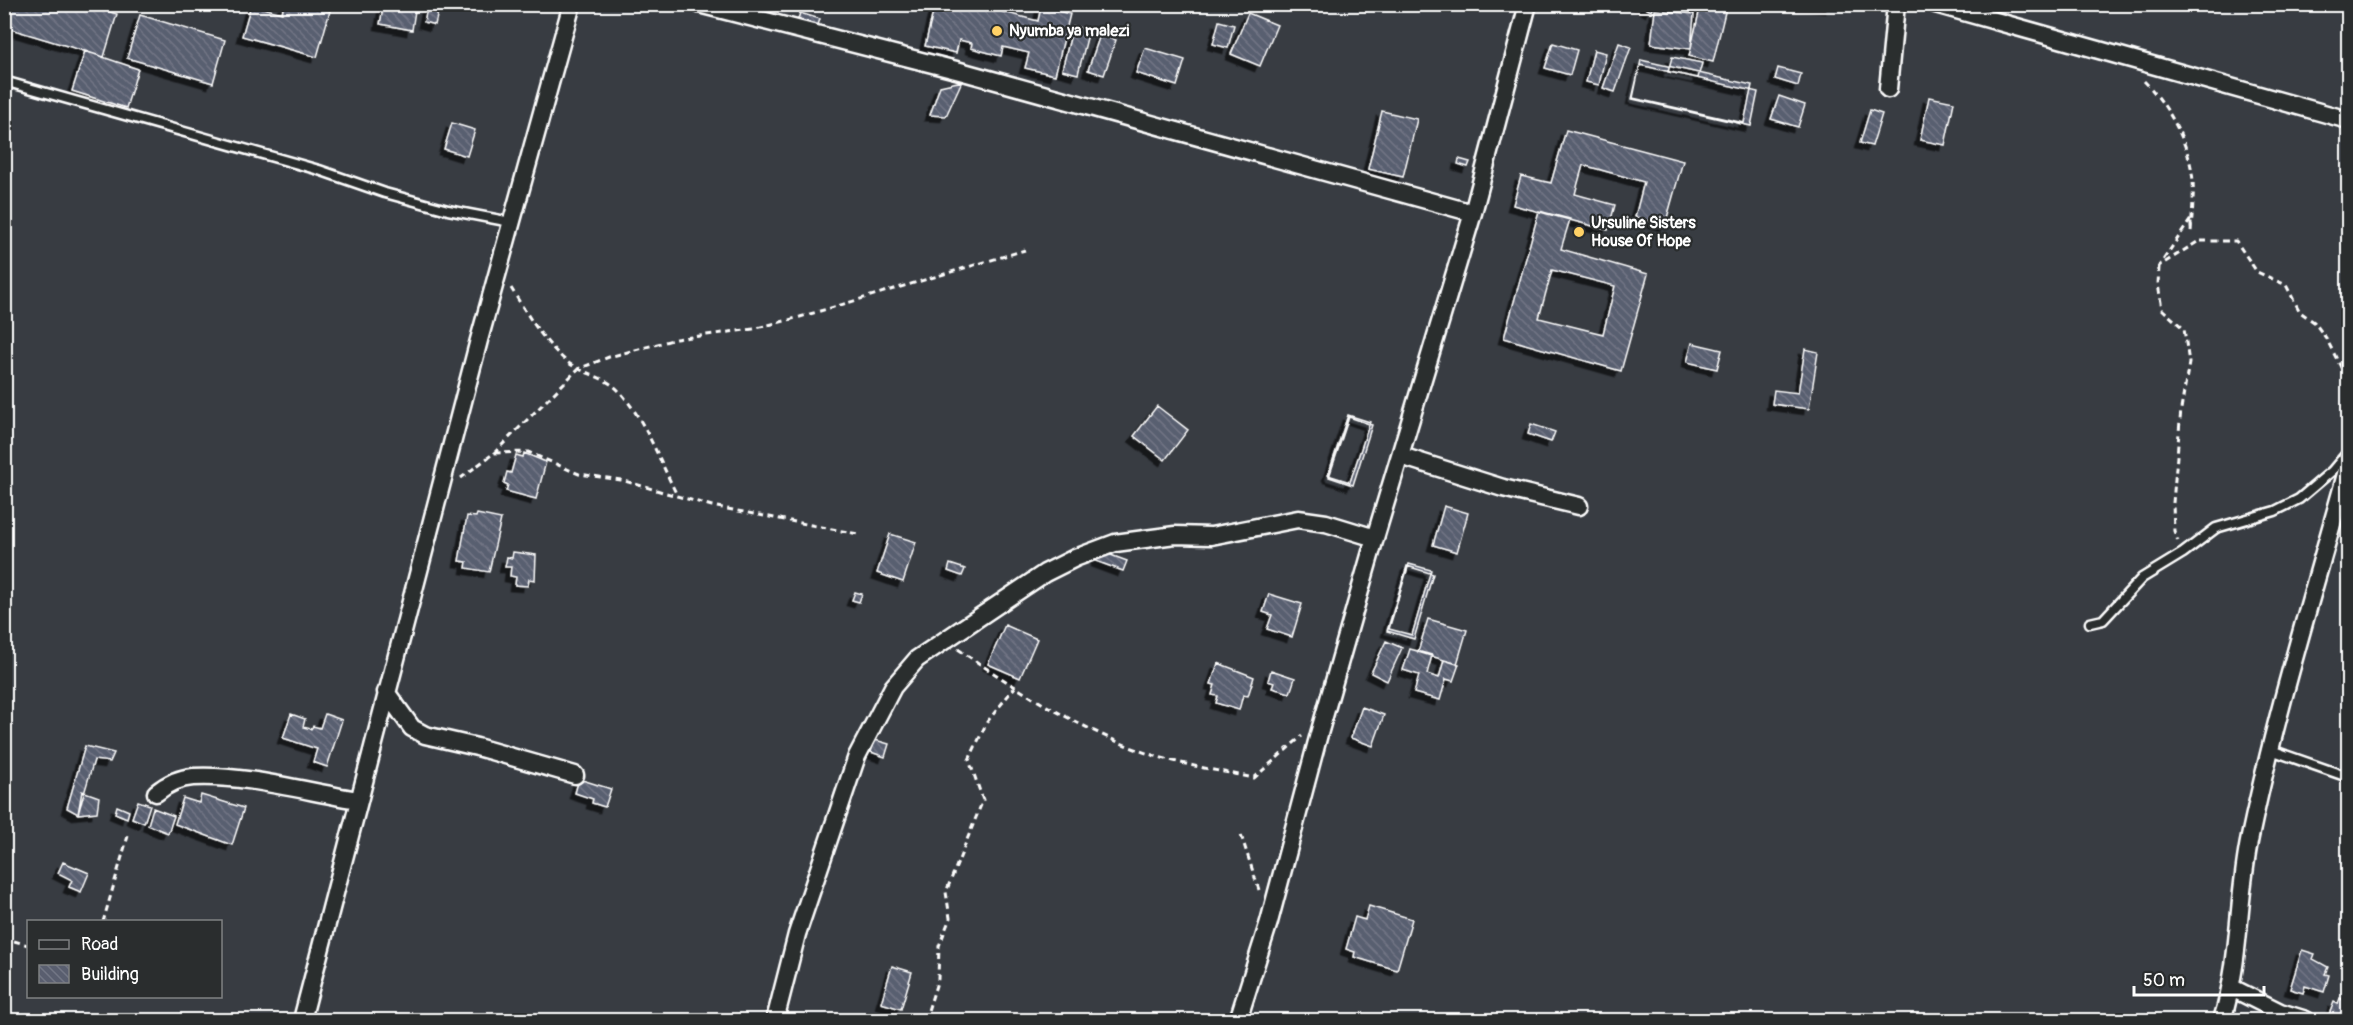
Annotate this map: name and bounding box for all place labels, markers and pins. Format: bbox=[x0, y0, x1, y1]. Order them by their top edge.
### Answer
place label: Nyumba ya malezi bbox=[1009, 21, 1130, 41]
marker: Nyumba ya malezi bbox=[990, 24, 1004, 38]
place label: Ursuline Sisters House Of Hope bbox=[1591, 213, 1696, 251]
marker: Ursuline Sisters House Of Hope bbox=[1572, 225, 1586, 239]

